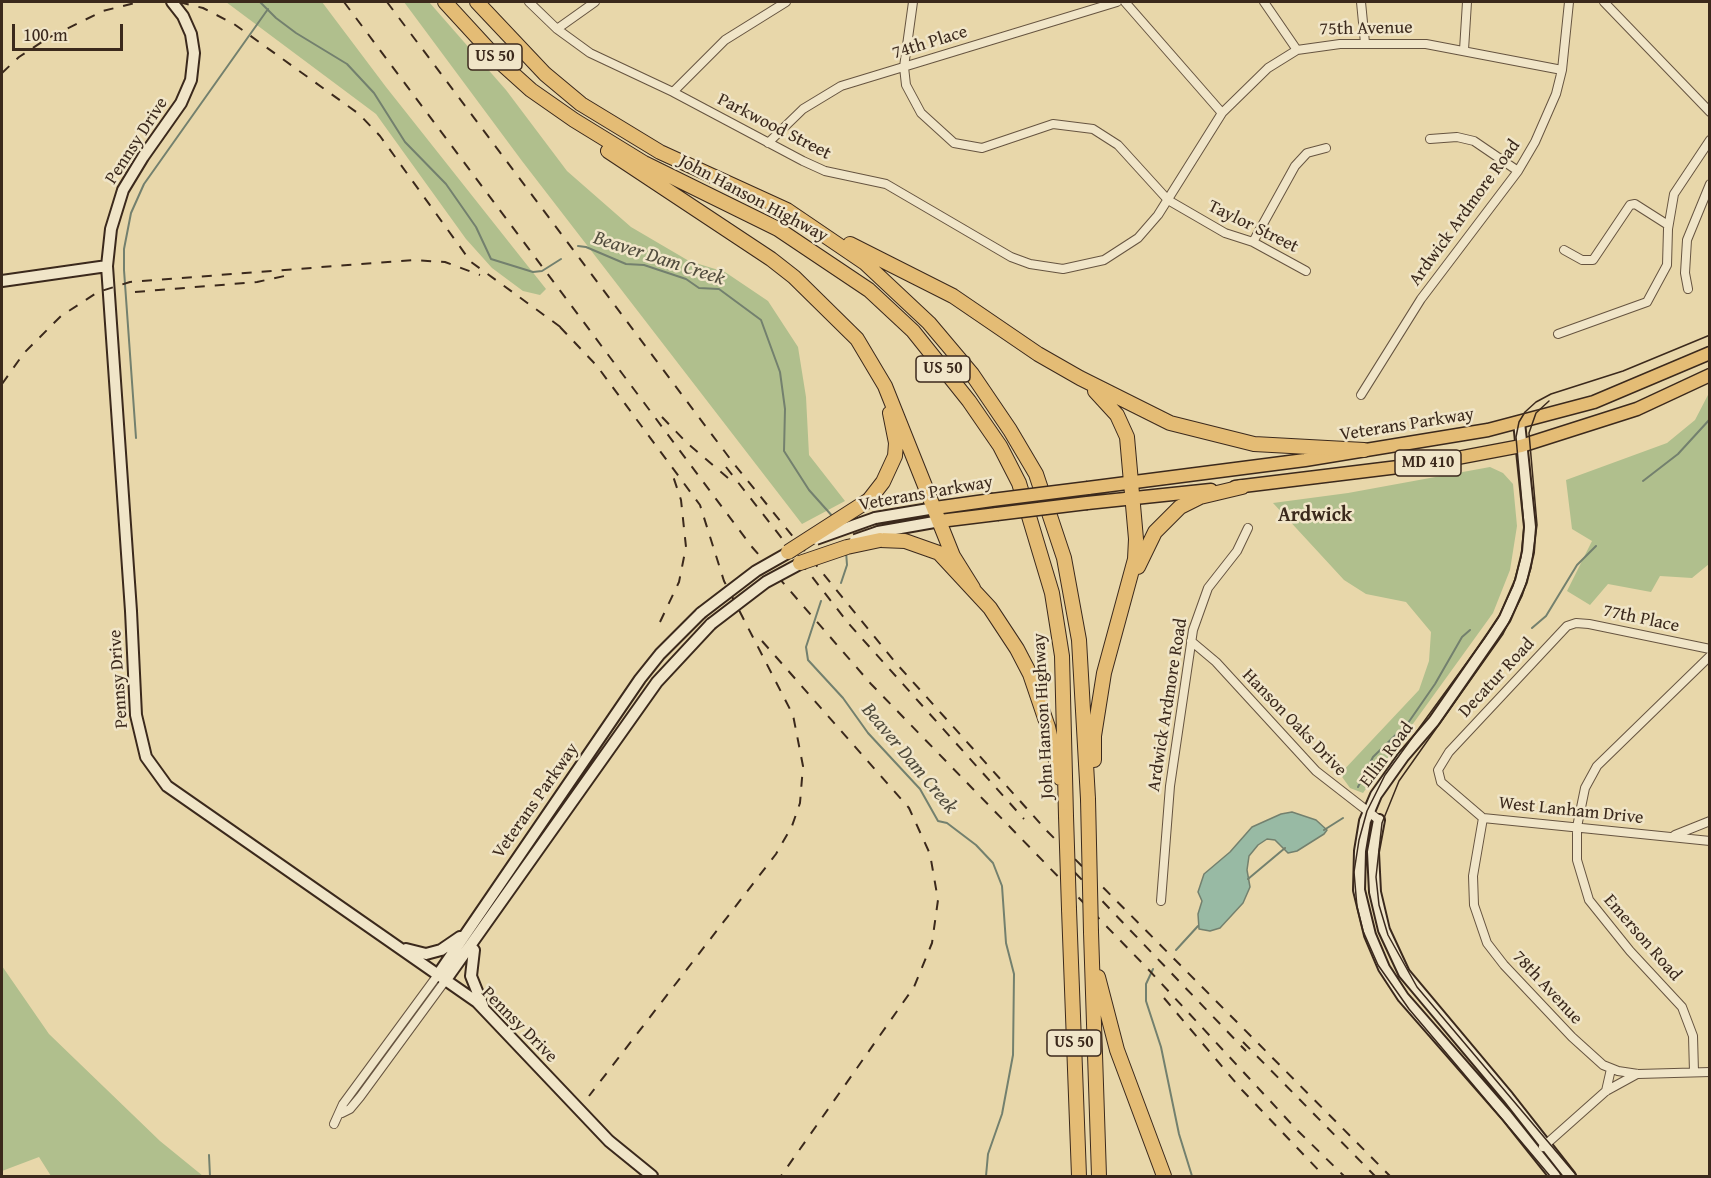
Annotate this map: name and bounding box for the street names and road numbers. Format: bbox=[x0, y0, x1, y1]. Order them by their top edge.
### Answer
street label: 75th Avenue bbox=[1319, 17, 1413, 41]
street label: 74th Place bbox=[890, 21, 970, 65]
road number: US 50 bbox=[468, 44, 522, 70]
street label: Parkwood Street bbox=[714, 89, 834, 165]
street label: Pennsy Drive bbox=[101, 94, 173, 188]
street label: Ardwick Ardmore Road bbox=[1405, 136, 1525, 290]
street label: John Hanson Highway bbox=[675, 150, 831, 248]
street label: Taylor Street bbox=[1204, 196, 1302, 258]
road number: US 50 bbox=[916, 356, 970, 382]
street label: Veterans Parkway bbox=[1338, 404, 1476, 446]
road number: MD 410 bbox=[1395, 450, 1461, 476]
street label: Veterans Parkway bbox=[857, 472, 995, 516]
street label: 77th Place bbox=[1601, 600, 1681, 638]
street label: Ardwick Ardmore Road bbox=[1144, 617, 1192, 793]
street label: Pennsy Drive bbox=[105, 629, 133, 729]
street label: John Hanson Highway bbox=[1029, 633, 1059, 799]
street label: Decatur Road bbox=[1455, 634, 1539, 722]
street label: Hanson Oaks Drive bbox=[1237, 665, 1351, 781]
street label: Ellin Road bbox=[1356, 718, 1418, 792]
street label: Veterans Parkway bbox=[488, 739, 584, 863]
street label: West Lanham Drive bbox=[1497, 793, 1645, 829]
street label: Emerson Road bbox=[1599, 890, 1685, 986]
street label: 78th Avenue bbox=[1507, 947, 1587, 1029]
street label: Pennsy Drive bbox=[476, 982, 562, 1068]
road number: US 50 bbox=[1047, 1030, 1101, 1056]

